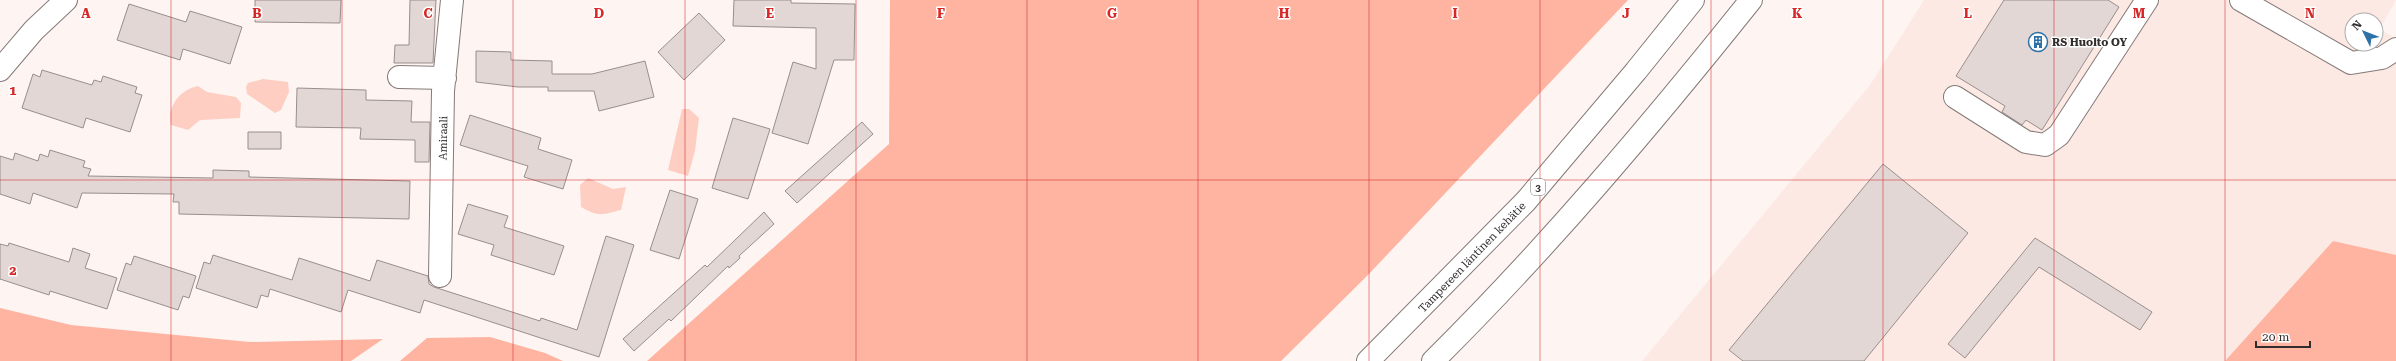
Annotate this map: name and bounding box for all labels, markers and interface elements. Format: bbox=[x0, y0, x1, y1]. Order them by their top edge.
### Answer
text: A bbox=[81, 6, 91, 21]
text: B bbox=[252, 6, 262, 21]
text: C bbox=[423, 6, 433, 21]
text: D bbox=[594, 6, 604, 21]
text: E bbox=[766, 6, 774, 21]
text: F bbox=[937, 6, 945, 21]
text: G bbox=[1107, 6, 1117, 21]
text: H bbox=[1279, 6, 1290, 21]
text: I bbox=[1452, 6, 1458, 21]
text: J bbox=[1622, 6, 1630, 21]
text: K bbox=[1792, 6, 1803, 21]
text: L bbox=[1964, 6, 1972, 21]
text: M bbox=[2133, 6, 2146, 21]
text: N bbox=[2305, 6, 2315, 21]
north arrow bbox=[2344, 12, 2384, 52]
text: N bbox=[2349, 18, 2365, 33]
building icon: RS Huolto OY bbox=[2027, 31, 2049, 53]
place label: RS Huolto OY bbox=[2052, 36, 2127, 49]
text: 1 bbox=[9, 83, 17, 98]
street label: Amiraali bbox=[437, 115, 450, 160]
road number: 3 bbox=[1531, 179, 1545, 195]
street label: Tampereen läntinen kehätie bbox=[1416, 199, 1529, 315]
text: 2 bbox=[9, 263, 17, 278]
scale bar bbox=[2256, 323, 2310, 349]
text: 20 m bbox=[2262, 330, 2289, 344]

